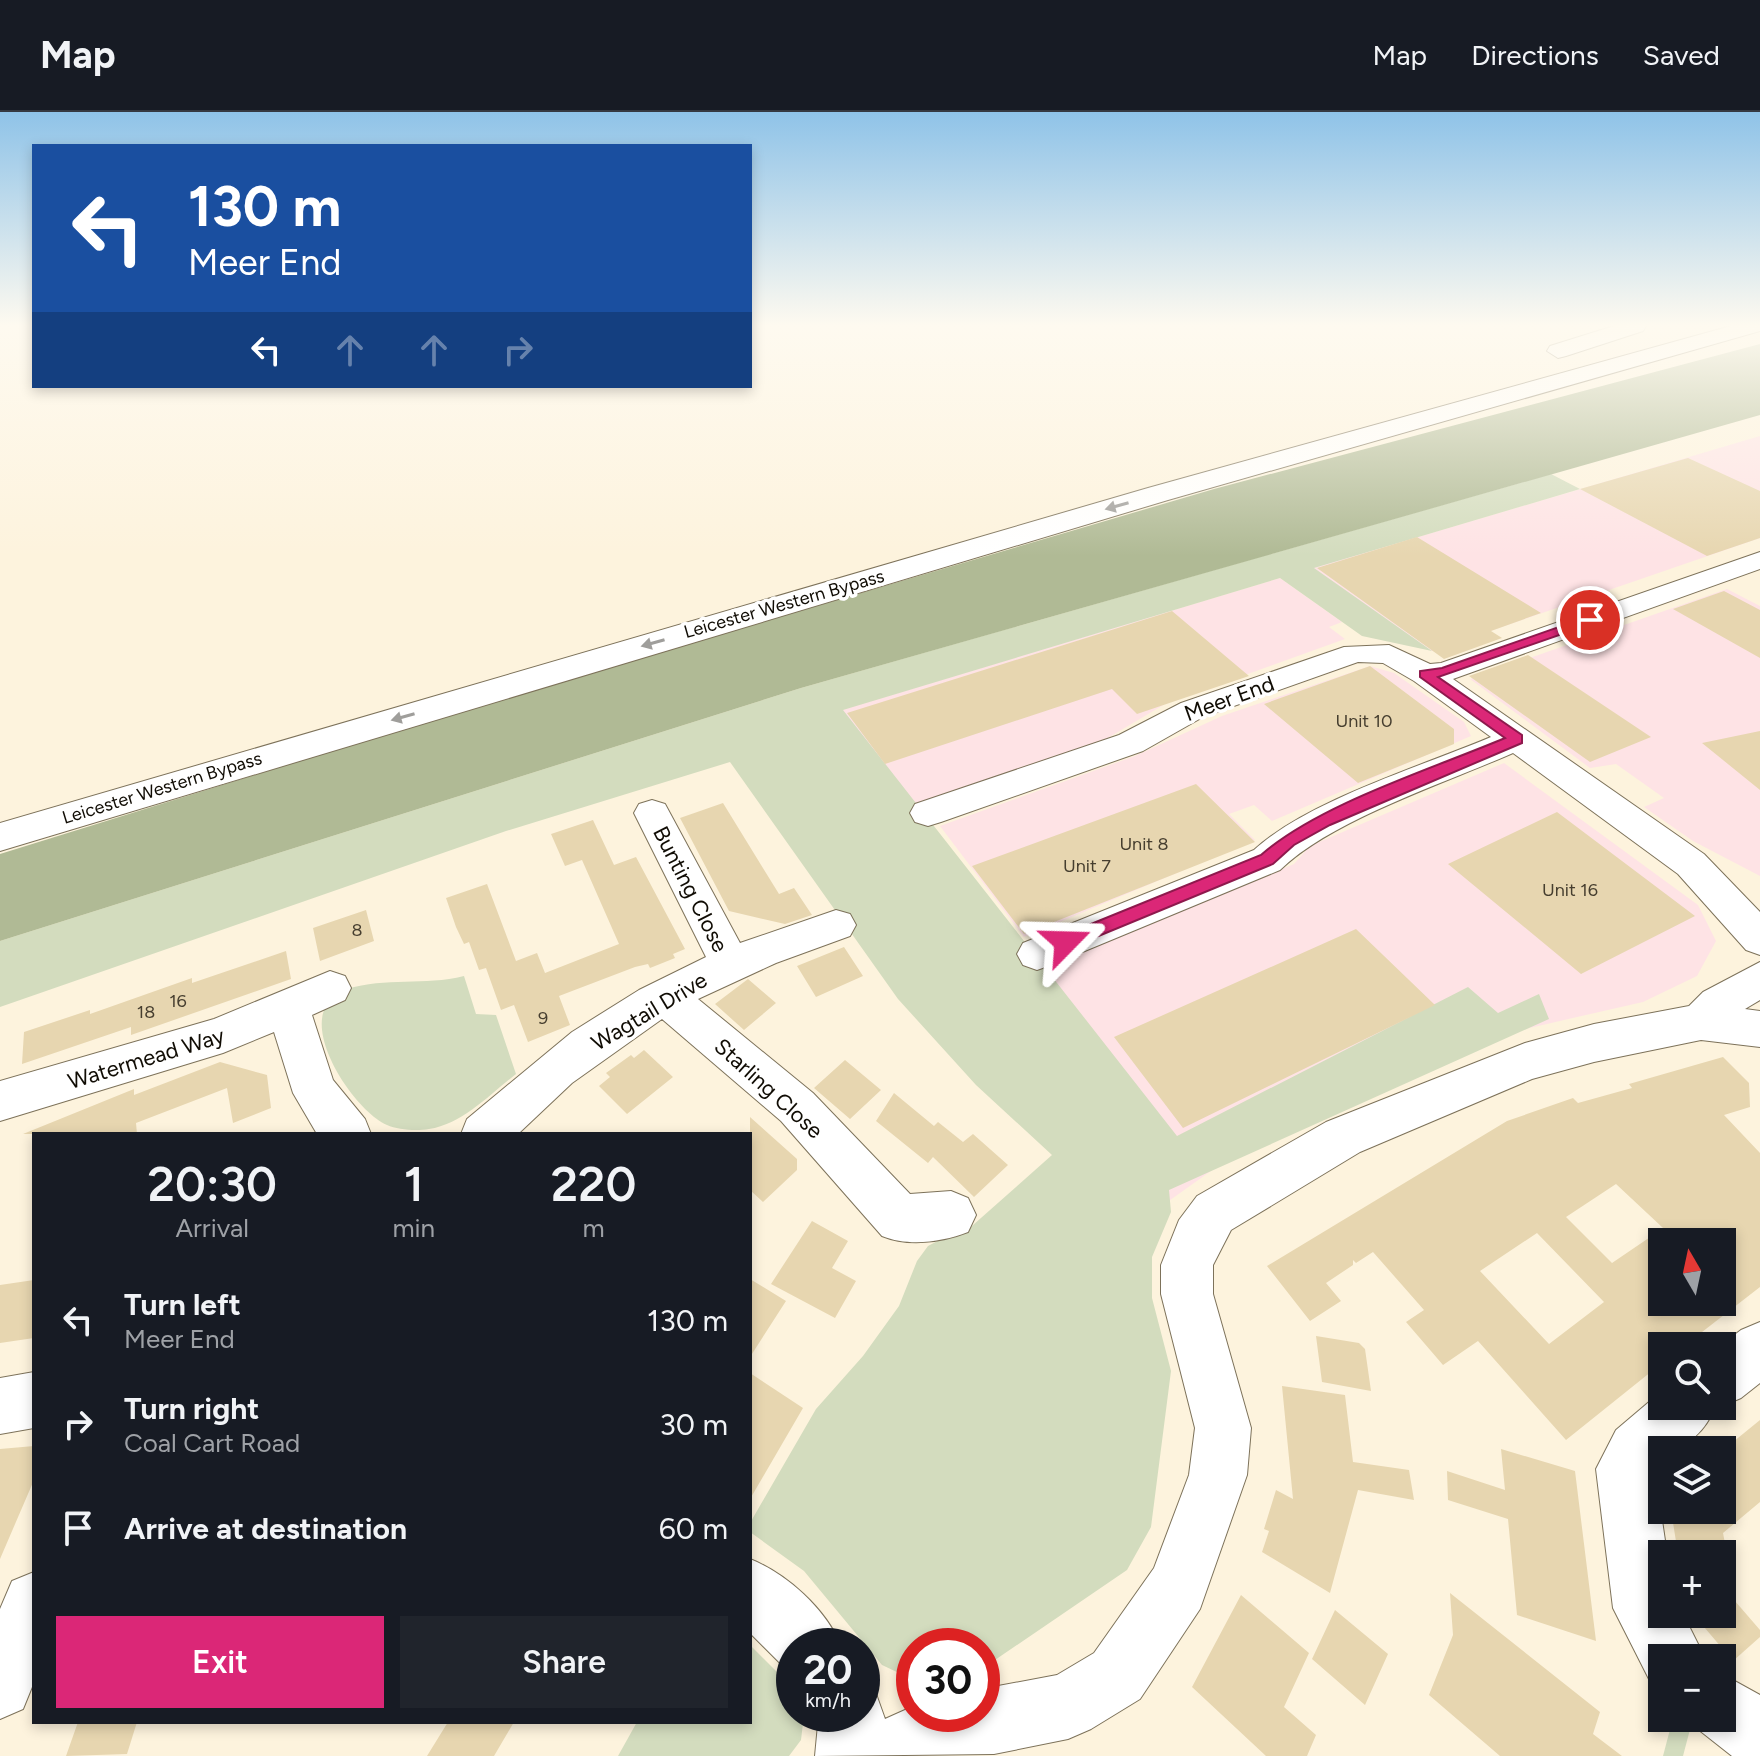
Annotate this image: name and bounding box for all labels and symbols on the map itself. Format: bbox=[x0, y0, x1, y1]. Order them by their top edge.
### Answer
one-way arrow bbox=[1105, 500, 1129, 513]
street label: Leicester Western Bypass bbox=[681, 565, 887, 643]
pin bbox=[1556, 586, 1624, 654]
one-way arrow bbox=[640, 637, 664, 650]
street label: Meer End bbox=[1181, 670, 1278, 727]
house number: Unit 10 bbox=[1335, 710, 1393, 732]
one-way arrow bbox=[391, 711, 415, 724]
street label: Leicester Western Bypass bbox=[60, 747, 264, 829]
street label: Bunting Close bbox=[647, 822, 734, 957]
house number: Unit 8 bbox=[1119, 833, 1169, 855]
house number: Unit 7 bbox=[1063, 855, 1111, 877]
house number: Unit 16 bbox=[1542, 879, 1598, 901]
position arrow bbox=[1024, 900, 1108, 984]
house number: 8 bbox=[351, 919, 363, 941]
street label: Wagtail Drive bbox=[587, 966, 712, 1057]
house number: 16 bbox=[169, 990, 187, 1012]
house number: 18 bbox=[137, 1001, 155, 1023]
house number: 9 bbox=[538, 1007, 548, 1029]
street label: Watermead Way bbox=[65, 1022, 228, 1095]
street label: Starling Close bbox=[709, 1033, 829, 1144]
north arrow bbox=[1648, 1228, 1736, 1316]
speed limit sign: 30 bbox=[896, 1628, 1000, 1732]

